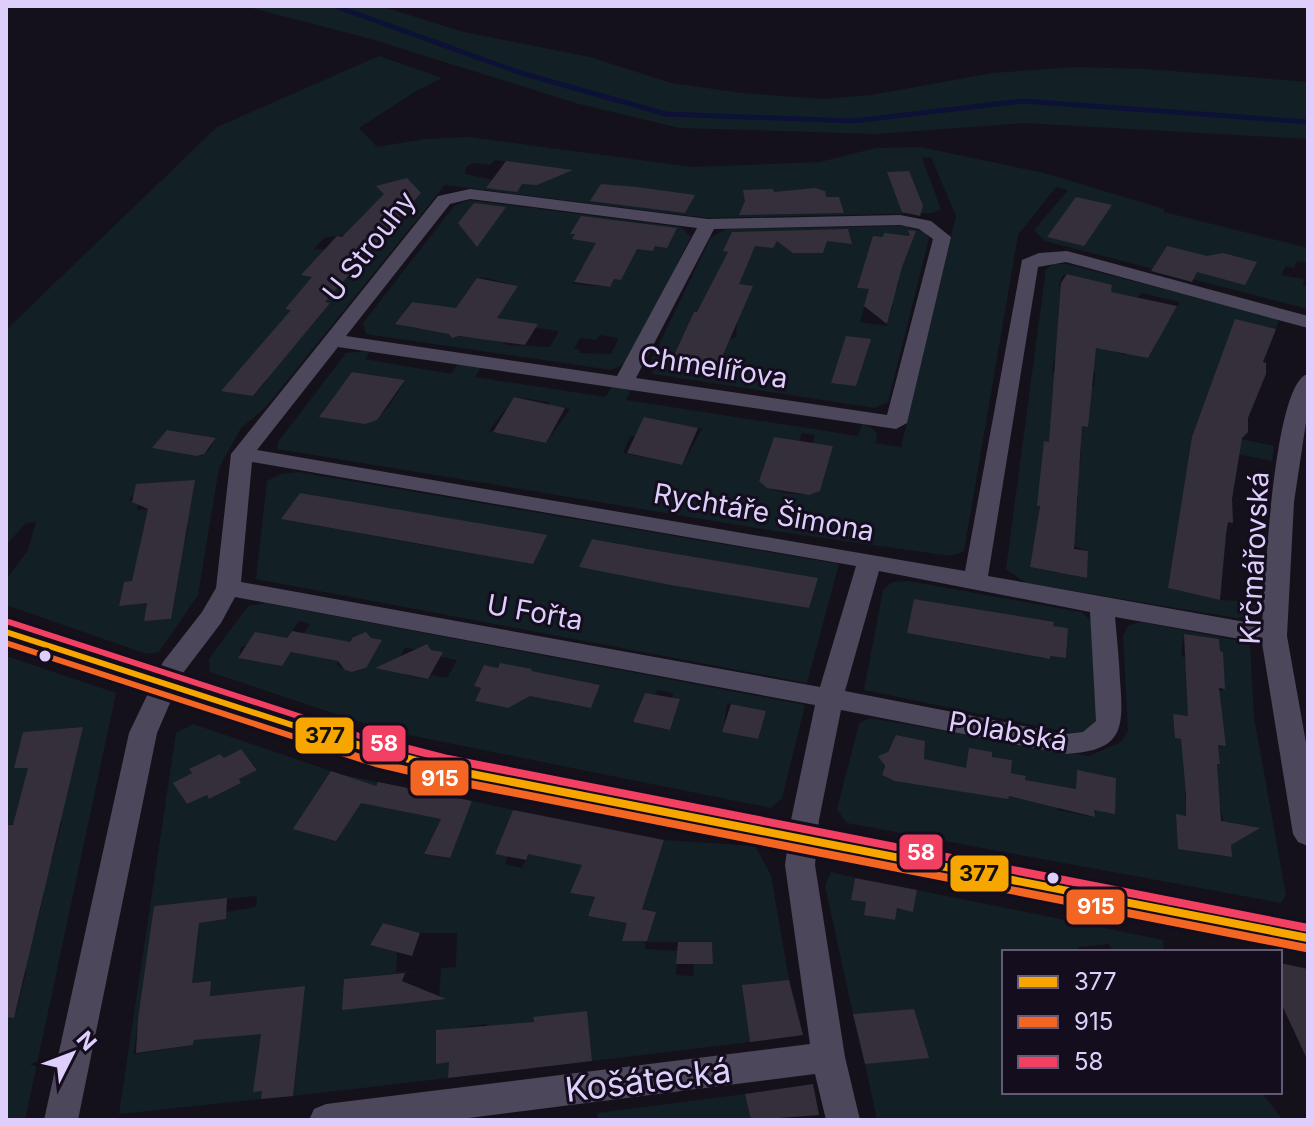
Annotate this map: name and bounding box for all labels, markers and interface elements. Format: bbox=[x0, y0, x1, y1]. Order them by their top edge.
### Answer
street label: U Strouhy bbox=[315, 184, 423, 308]
street label: Chmelířova bbox=[638, 339, 790, 395]
street label: Krčmářovská bbox=[1232, 471, 1276, 645]
street label: Rychtáře Šimona bbox=[651, 476, 877, 548]
street label: U Fořta bbox=[484, 587, 586, 637]
unlabelled marker bbox=[37, 648, 53, 664]
street label: Polabská bbox=[946, 704, 1070, 758]
line badge: 377 bbox=[294, 716, 355, 755]
text: 377 bbox=[305, 722, 345, 748]
line badge: 58 bbox=[361, 724, 407, 763]
text: 58 bbox=[370, 730, 398, 756]
line badge: 915 bbox=[409, 759, 470, 797]
text: 915 bbox=[421, 765, 459, 791]
line badge: 58 bbox=[898, 833, 944, 871]
text: 58 bbox=[907, 839, 935, 865]
line badge: 377 bbox=[949, 854, 1010, 893]
text: 377 bbox=[959, 860, 999, 886]
unlabelled marker bbox=[1045, 870, 1061, 886]
line badge: 915 bbox=[1065, 888, 1126, 926]
text: 915 bbox=[1077, 893, 1115, 919]
legend bbox=[1002, 950, 1282, 1094]
text: 377 bbox=[1074, 967, 1116, 996]
text: 915 bbox=[1074, 1007, 1113, 1036]
north arrow bbox=[32, 1014, 112, 1094]
text: N bbox=[72, 1026, 102, 1056]
text: 58 bbox=[1074, 1047, 1103, 1076]
street label: Košátecká bbox=[563, 1049, 733, 1110]

